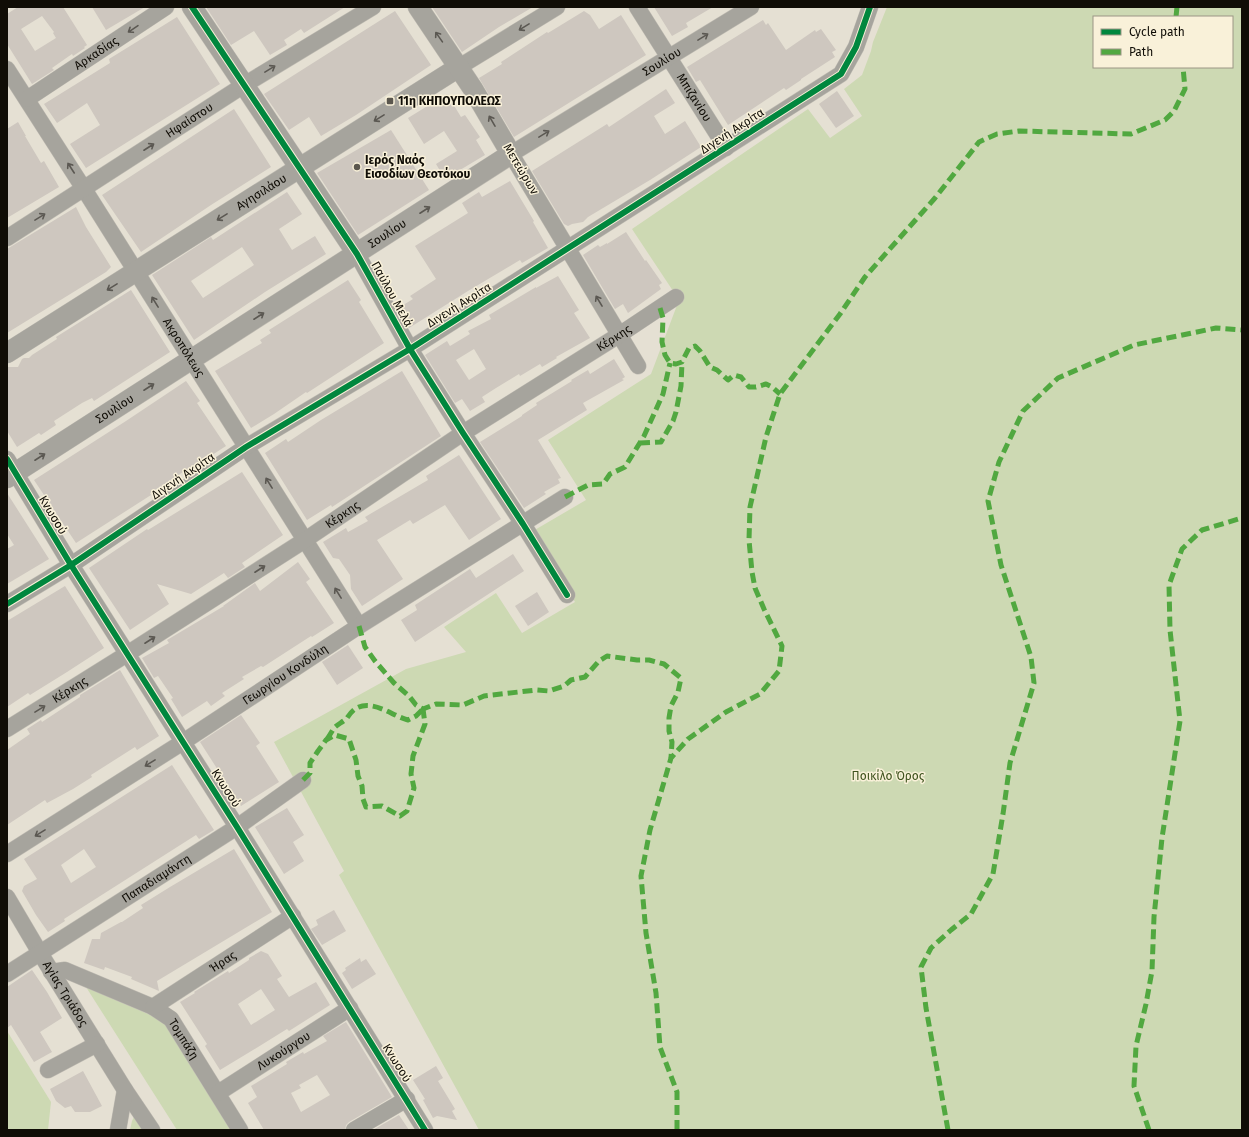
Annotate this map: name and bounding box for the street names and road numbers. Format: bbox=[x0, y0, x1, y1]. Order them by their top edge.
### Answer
street label: Αρκαδίας bbox=[71, 33, 121, 73]
street label: Σουλίου bbox=[640, 44, 684, 79]
street label: Μπιζανίου bbox=[674, 71, 715, 124]
street label: Ηφαίστου bbox=[163, 100, 216, 141]
street label: Διγενή Ακρίτα bbox=[697, 105, 767, 157]
street label: Μετεώρων bbox=[500, 141, 542, 197]
street label: Αγησιλάου bbox=[234, 171, 289, 213]
street label: Σουλίου bbox=[365, 216, 409, 251]
street label: Παύλου Μελά bbox=[368, 259, 416, 329]
street label: Διγενή Ακρίτα bbox=[424, 280, 494, 330]
street label: Ακροπόλεως bbox=[160, 316, 208, 380]
street label: Κέρκης bbox=[594, 322, 634, 354]
street label: Σουλίου bbox=[93, 391, 137, 426]
street label: Διγενή Ακρίτα bbox=[149, 450, 217, 502]
street label: Κνωσού bbox=[36, 493, 70, 537]
street label: Κέρκης bbox=[322, 498, 363, 531]
street label: Γεωργίου Κονδύλη bbox=[240, 641, 330, 708]
street label: Κέρκης bbox=[50, 673, 90, 706]
street label: Κνωσού bbox=[208, 766, 244, 810]
street label: Παπαδιαμάντη bbox=[119, 851, 193, 906]
street label: Ήρας bbox=[207, 948, 239, 975]
street label: Αγίας Τριάδος bbox=[40, 958, 91, 1029]
street label: Τομπάζη bbox=[166, 1016, 201, 1062]
street label: Λυκούργου bbox=[254, 1028, 313, 1073]
street label: Κνωσού bbox=[380, 1041, 414, 1085]

